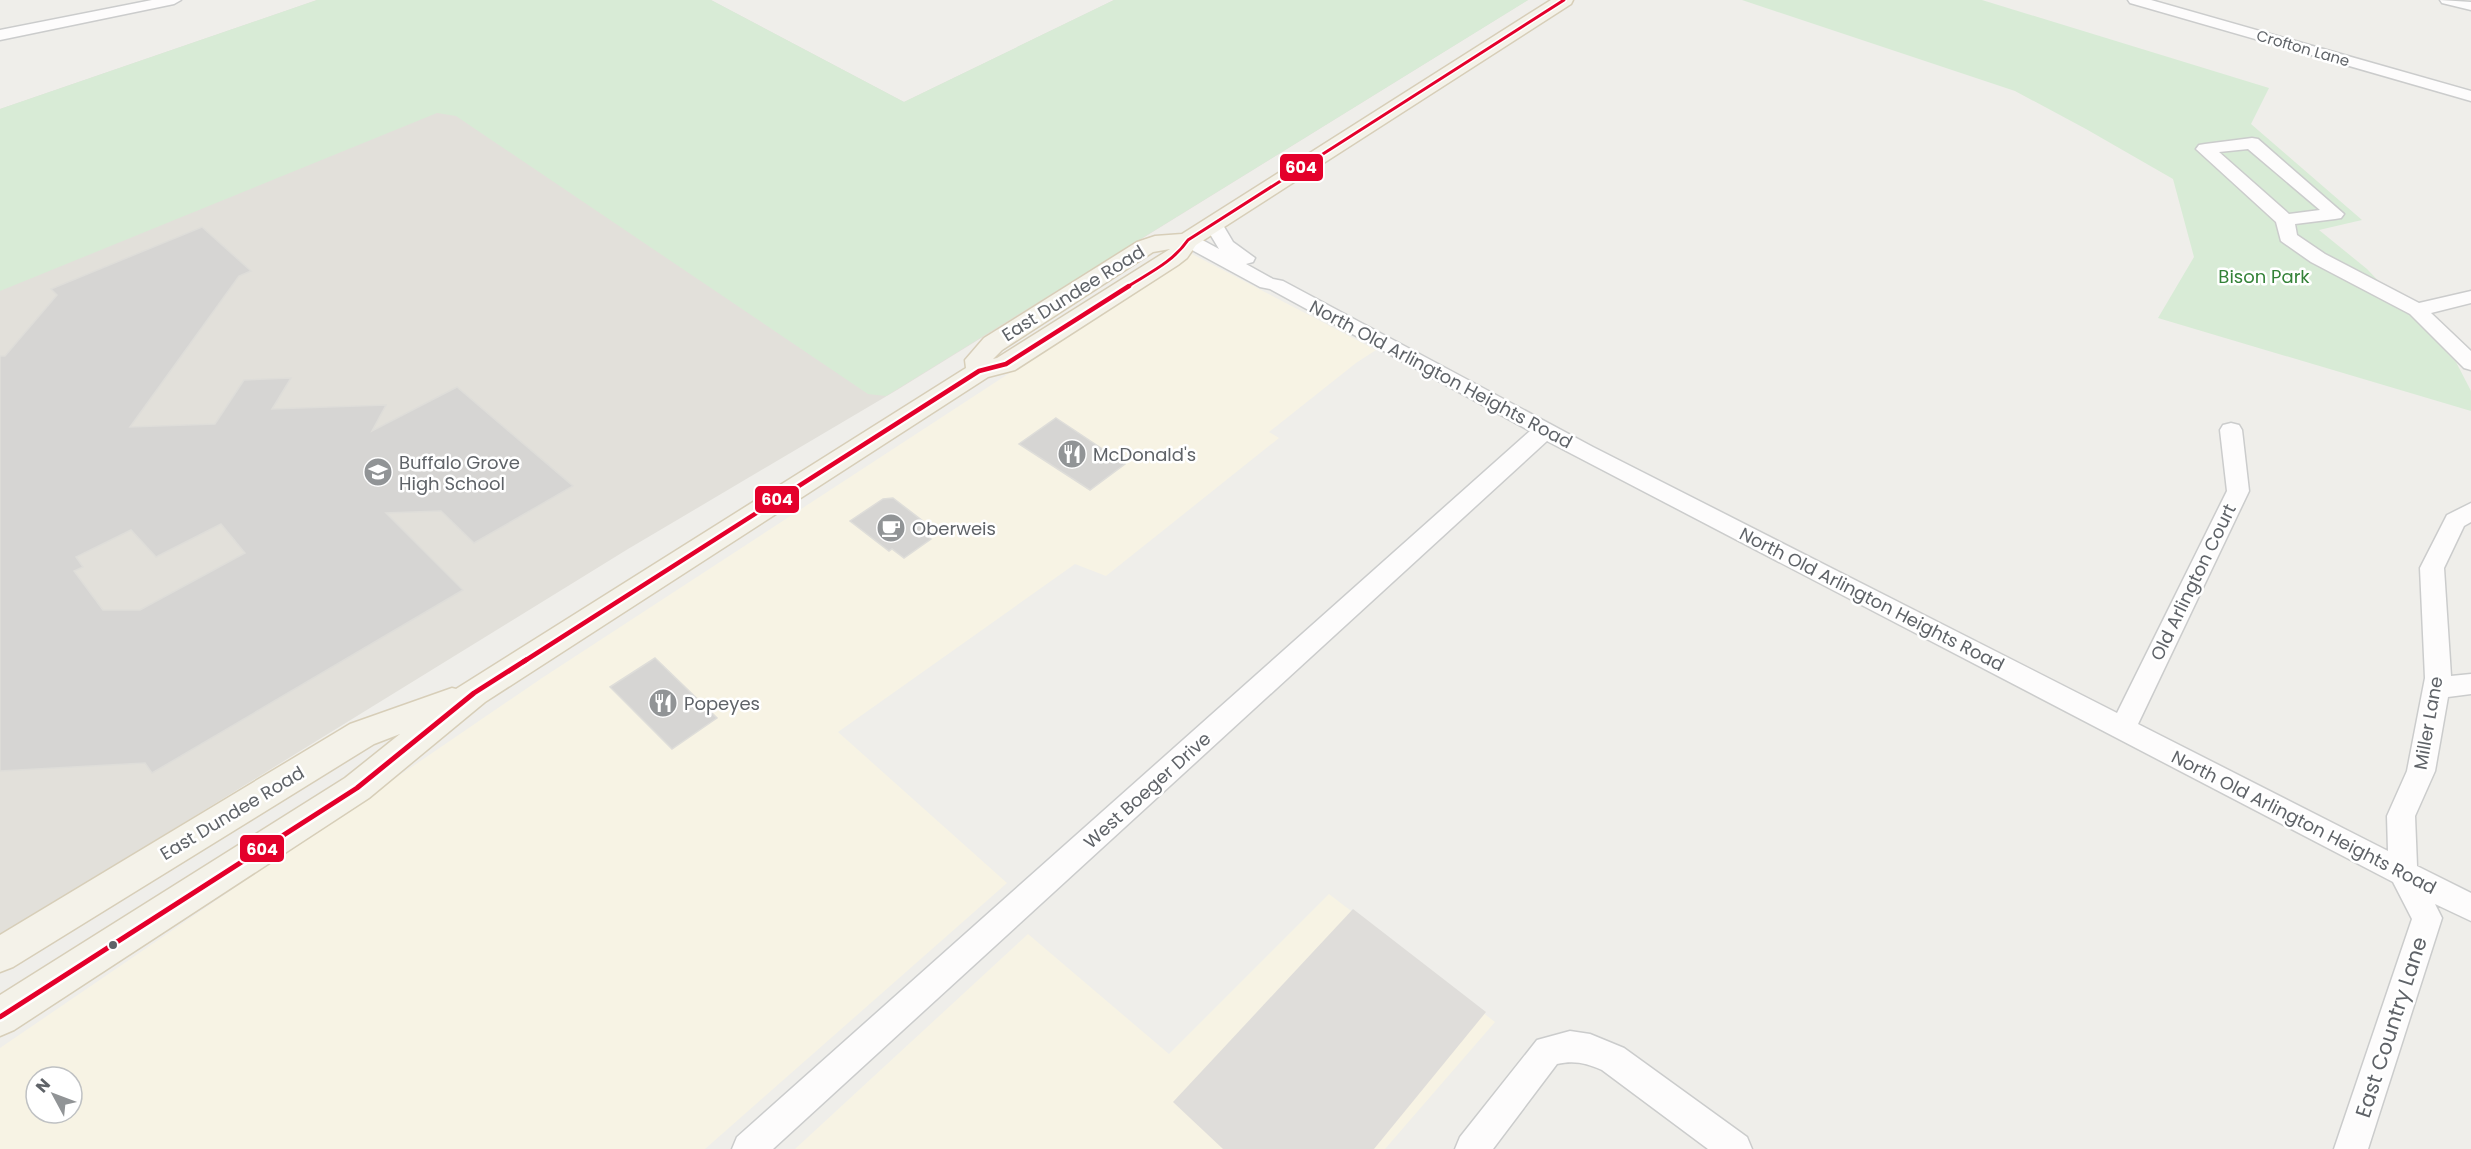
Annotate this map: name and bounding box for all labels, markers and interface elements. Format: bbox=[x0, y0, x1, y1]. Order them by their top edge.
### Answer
street label: Crofton Lane bbox=[2254, 25, 2352, 71]
line badge: 604 bbox=[1279, 153, 1324, 182]
text: 604 bbox=[1285, 156, 1317, 179]
street label: East Dundee Road bbox=[997, 239, 1149, 347]
park label: Bison Park bbox=[2218, 264, 2310, 289]
street label: North Old Arlington Heights Road bbox=[1305, 294, 1577, 454]
restaurant icon: McDonald's bbox=[1056, 438, 1088, 470]
place label: McDonald's bbox=[1093, 442, 1196, 467]
place label: Buffalo Grove High School bbox=[399, 450, 520, 496]
school or university icon: Buffalo Grove High School bbox=[362, 456, 394, 488]
line badge: 604 bbox=[754, 485, 800, 514]
text: 604 bbox=[761, 488, 793, 511]
street label: Old Arlington Court bbox=[2144, 499, 2242, 665]
cafe icon: Oberweis bbox=[875, 512, 907, 544]
place label: Oberweis bbox=[912, 516, 996, 541]
street label: North Old Arlington Heights Road bbox=[1735, 521, 2009, 677]
street label: Miller Lane bbox=[2408, 674, 2448, 772]
restaurant icon: Popeyes bbox=[647, 687, 679, 719]
place label: Popeyes bbox=[684, 691, 760, 716]
street label: West Boeger Drive bbox=[1078, 726, 1216, 854]
street label: North Old Arlington Heights Road bbox=[2167, 744, 2441, 900]
street label: East Dundee Road bbox=[155, 760, 309, 866]
line badge: 604 bbox=[239, 834, 285, 863]
text: 604 bbox=[246, 838, 278, 861]
street label: East Country Lane bbox=[2348, 933, 2434, 1121]
unlabelled marker bbox=[107, 939, 119, 951]
north arrow bbox=[24, 1065, 84, 1125]
text: N bbox=[30, 1073, 56, 1098]

